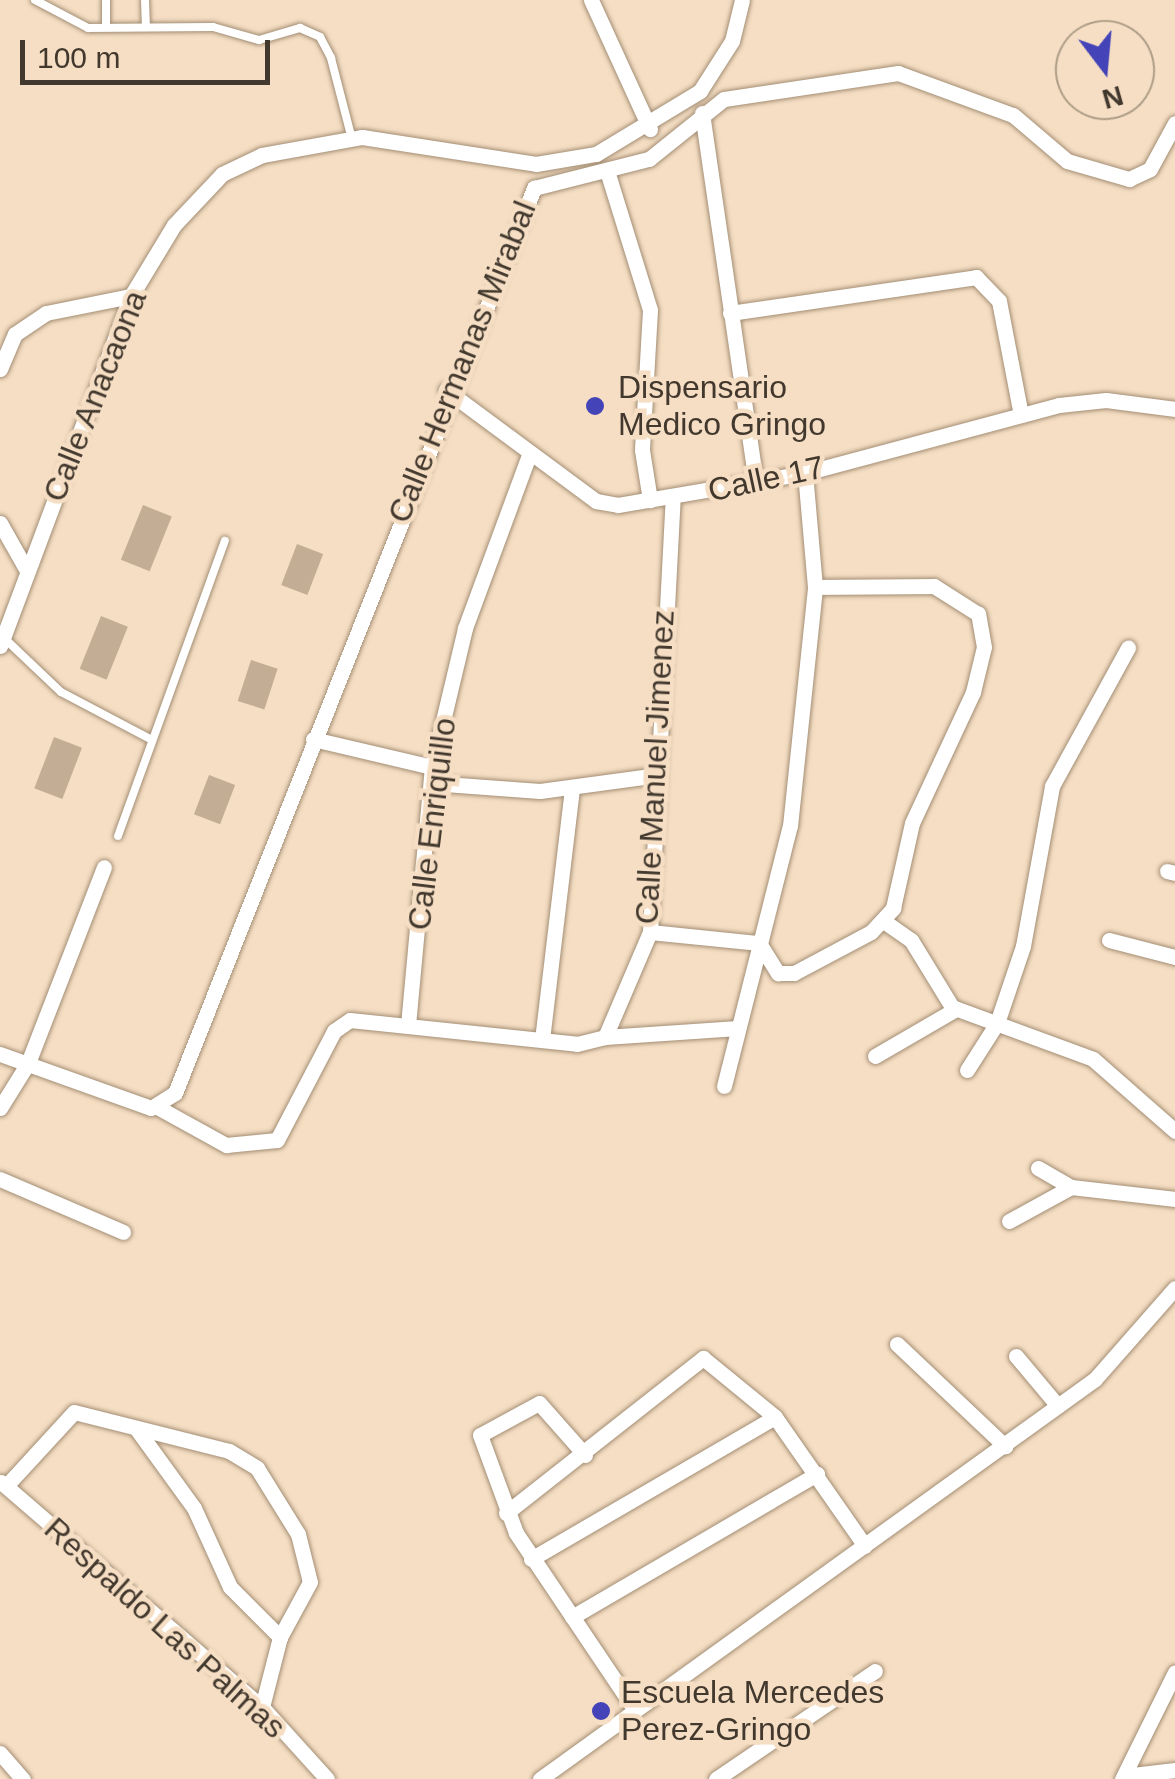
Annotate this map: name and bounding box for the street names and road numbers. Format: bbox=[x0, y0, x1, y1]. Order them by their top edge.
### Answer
street label: Calle Hermanas Mirabal bbox=[380, 196, 544, 528]
street label: Calle Anacaona bbox=[35, 284, 155, 508]
street label: Calle 17 bbox=[705, 448, 827, 510]
street label: Calle Manuel Jimenez bbox=[628, 609, 682, 925]
street label: Calle Enriquillo bbox=[400, 716, 464, 932]
street label: Respaldo Las Palmas bbox=[36, 1510, 294, 1746]

